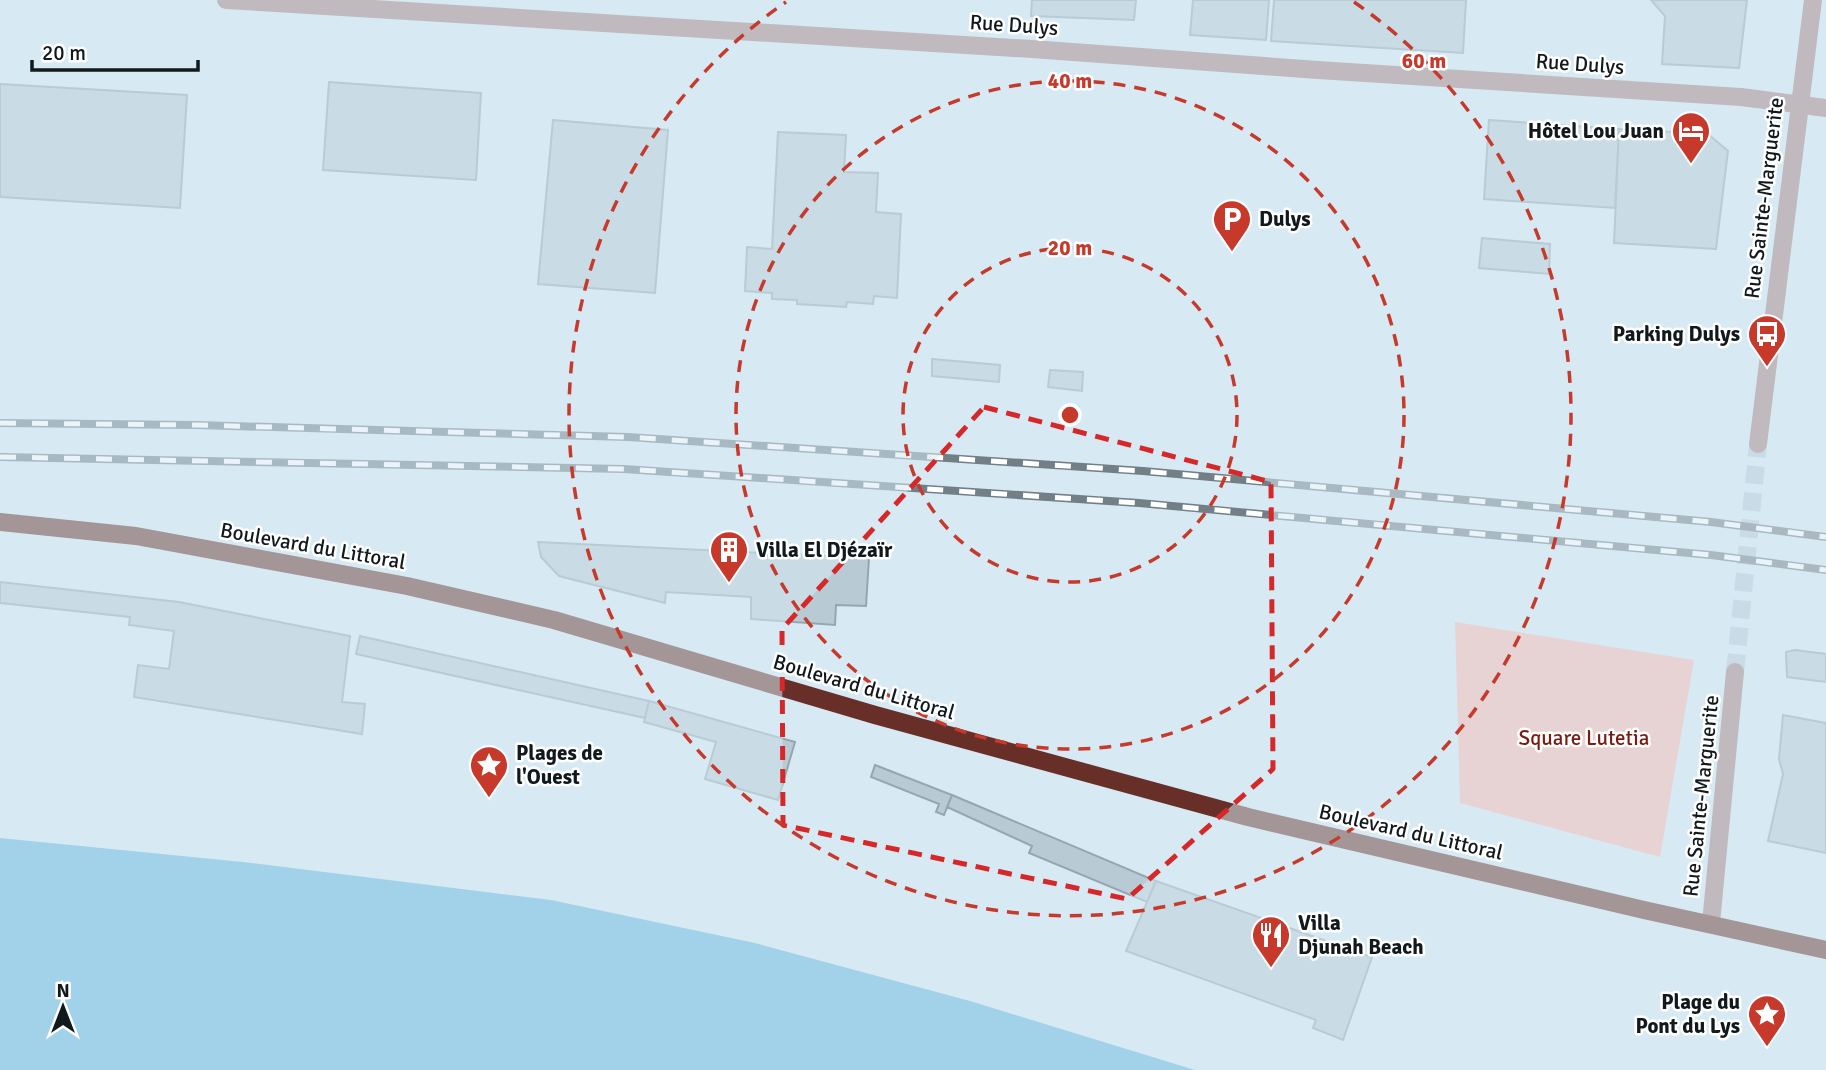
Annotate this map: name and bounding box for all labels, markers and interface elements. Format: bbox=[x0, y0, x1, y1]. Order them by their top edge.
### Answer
street label: Rue Dulys bbox=[969, 9, 1059, 41]
scale bar bbox=[32, 28, 198, 72]
text: 20 m bbox=[42, 40, 86, 66]
text: 60 m bbox=[1402, 48, 1446, 74]
street label: Rue Dulys bbox=[1535, 48, 1625, 80]
text: 40 m bbox=[1048, 68, 1092, 94]
street label: Rue Sainte-Marguerite bbox=[1739, 96, 1789, 300]
hotel icon: Hôtel Lou Juan bbox=[1670, 110, 1712, 165]
place label: Hôtel Lou Juan bbox=[1528, 118, 1664, 144]
parking icon: Dulys bbox=[1211, 198, 1253, 253]
place label: Dulys bbox=[1259, 206, 1311, 232]
text: 20 m bbox=[1048, 235, 1092, 261]
bus stop icon: Parking Dulys bbox=[1746, 313, 1788, 368]
place label: Parking Dulys bbox=[1613, 321, 1740, 347]
centre of rings bbox=[1058, 403, 1082, 427]
street label: Boulevard du Littoral bbox=[218, 517, 408, 575]
building icon: Villa El Djézaïr bbox=[708, 529, 750, 584]
place label: Villa El Djézaïr bbox=[756, 537, 893, 563]
street label: Boulevard du Littoral bbox=[770, 649, 958, 725]
street label: Rue Sainte-Marguerite bbox=[1677, 694, 1725, 898]
park label: Square Lutetia bbox=[1519, 725, 1649, 751]
place label: Plages de l'Ouest bbox=[516, 740, 603, 790]
place icon: Plages de l'Ouest bbox=[468, 744, 510, 799]
street label: Boulevard du Littoral bbox=[1316, 798, 1506, 866]
place label: Villa Djunah Beach bbox=[1298, 910, 1424, 960]
restaurant icon: Villa Djunah Beach bbox=[1250, 914, 1292, 969]
north arrow bbox=[28, 972, 98, 1042]
text: N bbox=[56, 979, 70, 1003]
place label: Plage du Pont du Lys bbox=[1636, 989, 1740, 1039]
place icon: Plage du Pont du Lys bbox=[1746, 993, 1788, 1048]

